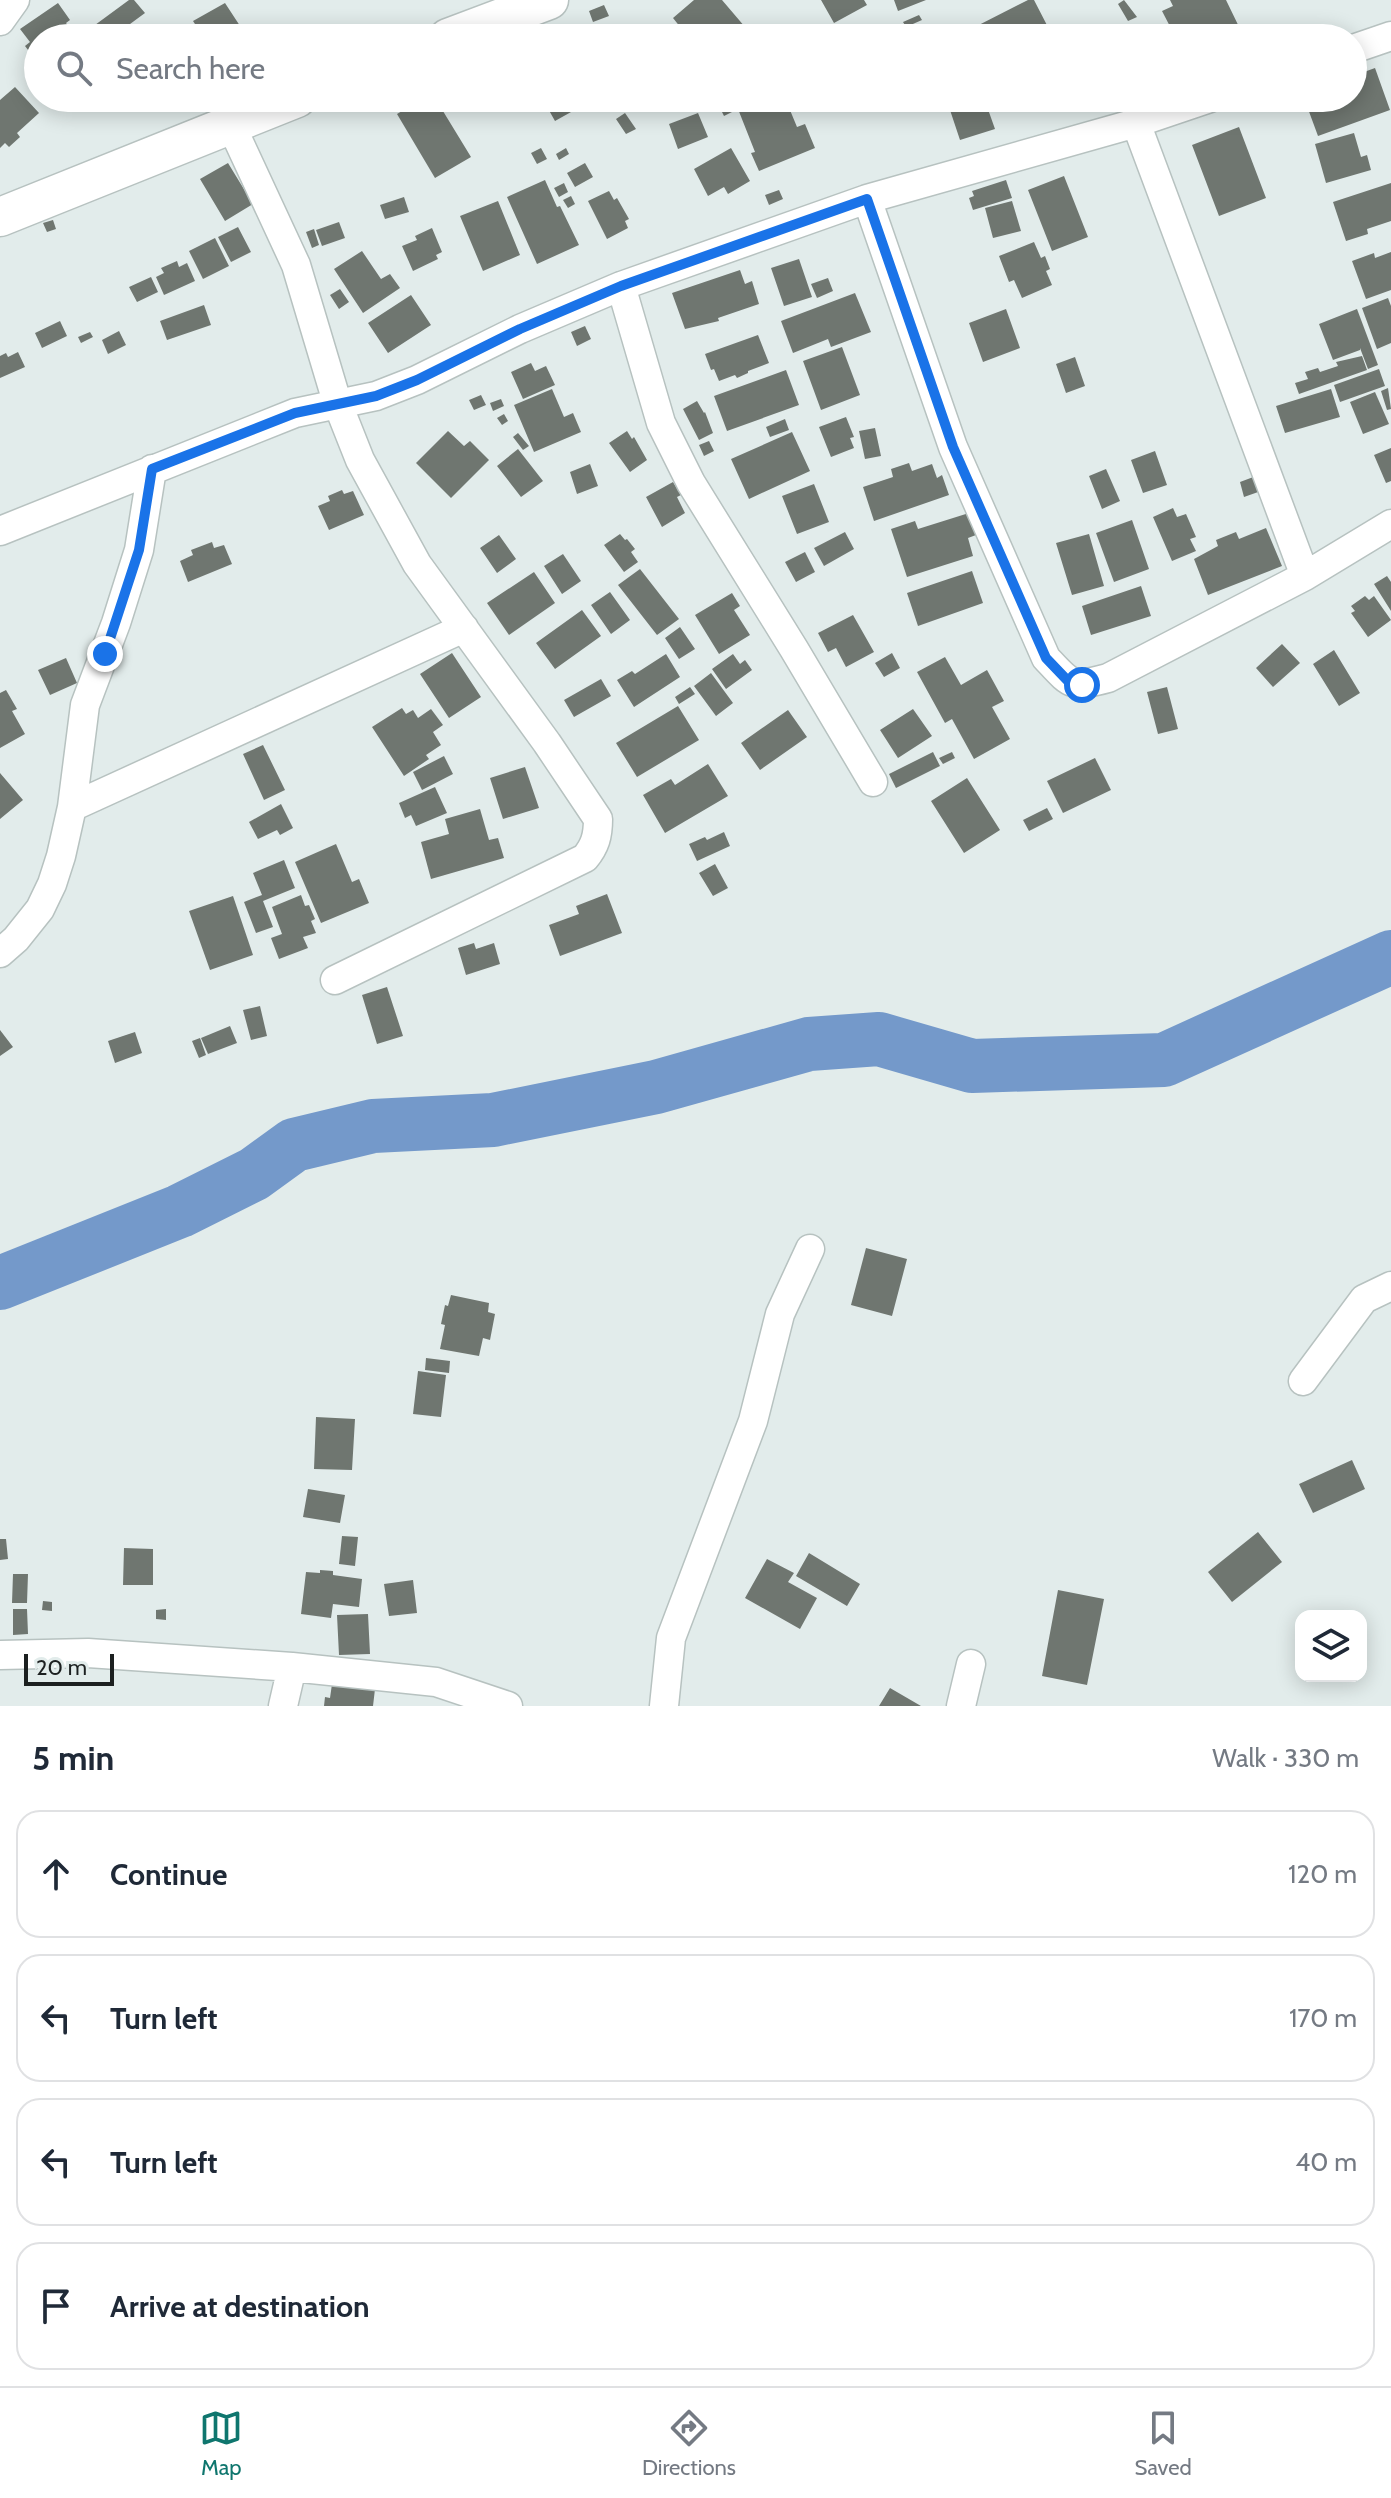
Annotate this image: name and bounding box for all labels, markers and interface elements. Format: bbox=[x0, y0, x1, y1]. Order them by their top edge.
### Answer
search box bbox=[24, 24, 1367, 112]
icon: search bbox=[52, 46, 96, 90]
text: Search here bbox=[116, 50, 265, 87]
route end bbox=[87, 636, 123, 672]
route start bbox=[1064, 667, 1100, 703]
map controls bbox=[1295, 1610, 1367, 1682]
button: layers bbox=[1295, 1610, 1367, 1682]
scale bar bbox=[24, 1650, 114, 1686]
text: 20 m bbox=[36, 1654, 87, 1681]
text: 5 min bbox=[32, 1737, 114, 1779]
text: Walk · 330 m bbox=[1212, 1742, 1359, 1774]
icon: ahead bbox=[34, 1852, 78, 1896]
text: Continue bbox=[110, 1856, 227, 1893]
text: 120 m bbox=[1288, 1858, 1357, 1890]
icon: left bbox=[34, 1996, 78, 2040]
text: Turn left bbox=[110, 2000, 218, 2037]
text: 170 m bbox=[1289, 2002, 1357, 2034]
icon: left bbox=[34, 2140, 78, 2184]
text: Turn left bbox=[110, 2144, 218, 2181]
text: 40 m bbox=[1295, 2146, 1357, 2178]
icon: arrive bbox=[34, 2284, 78, 2328]
text: Arrive at destination bbox=[110, 2288, 370, 2325]
tab: Map bbox=[199, 2406, 243, 2481]
tab: Directions bbox=[642, 2406, 736, 2481]
tab: Saved bbox=[1135, 2406, 1192, 2481]

